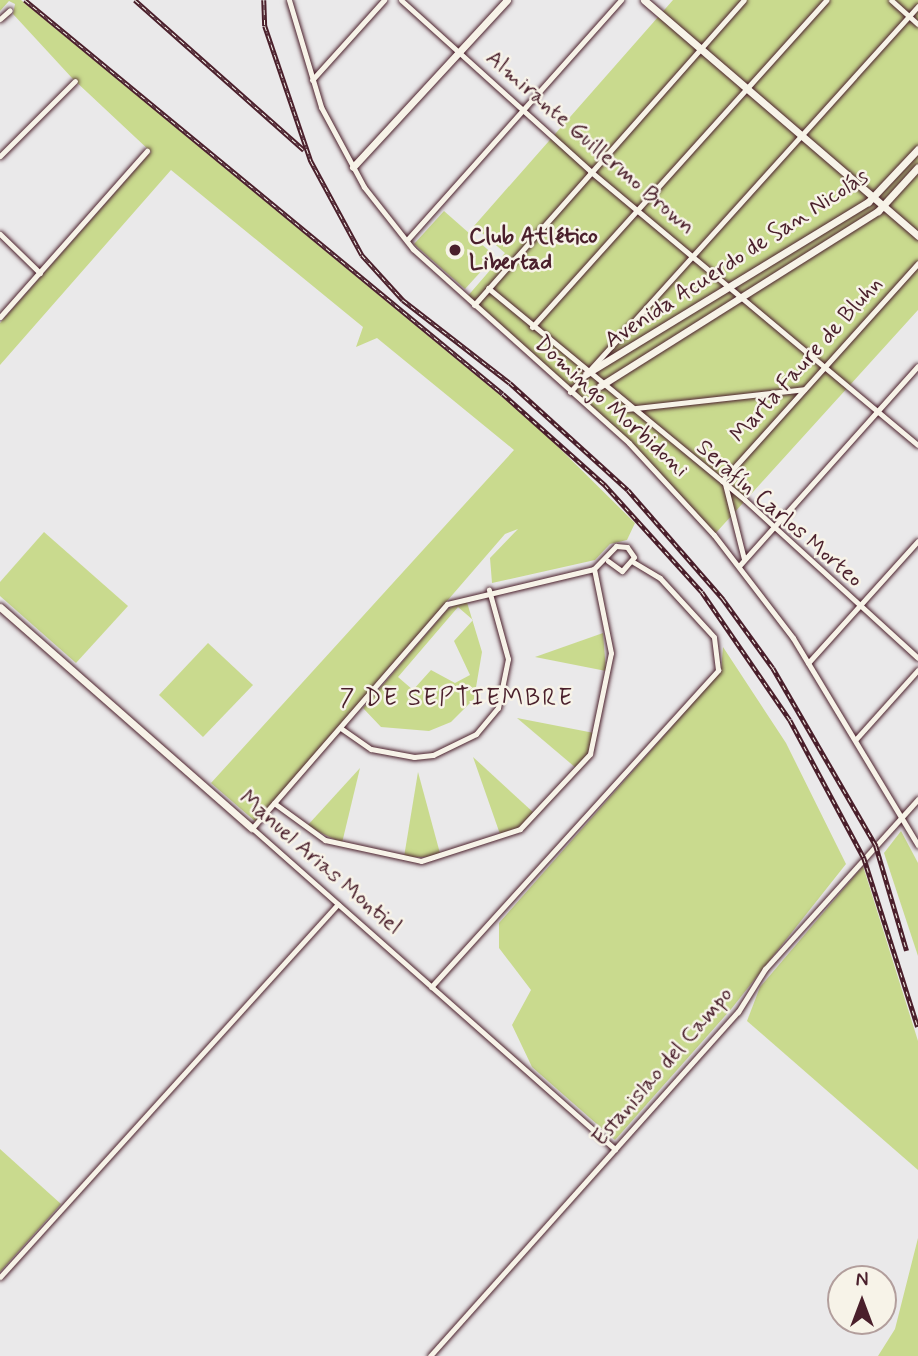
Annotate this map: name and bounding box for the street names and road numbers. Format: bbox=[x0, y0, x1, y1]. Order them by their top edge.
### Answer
street label: Almirante Guillermo Brown bbox=[478, 43, 702, 243]
street label: Avenida Acuerdo de San Nicolás bbox=[603, 165, 871, 353]
street label: Marta Faure de Bluhn bbox=[727, 274, 887, 446]
street label: Domingo Morbidoni bbox=[531, 333, 691, 481]
street label: Serafín Carlos Morteo bbox=[689, 433, 869, 595]
street label: Manuel Arias Montiel bbox=[232, 784, 408, 942]
street label: Estanislao del Campo bbox=[585, 981, 741, 1153]

